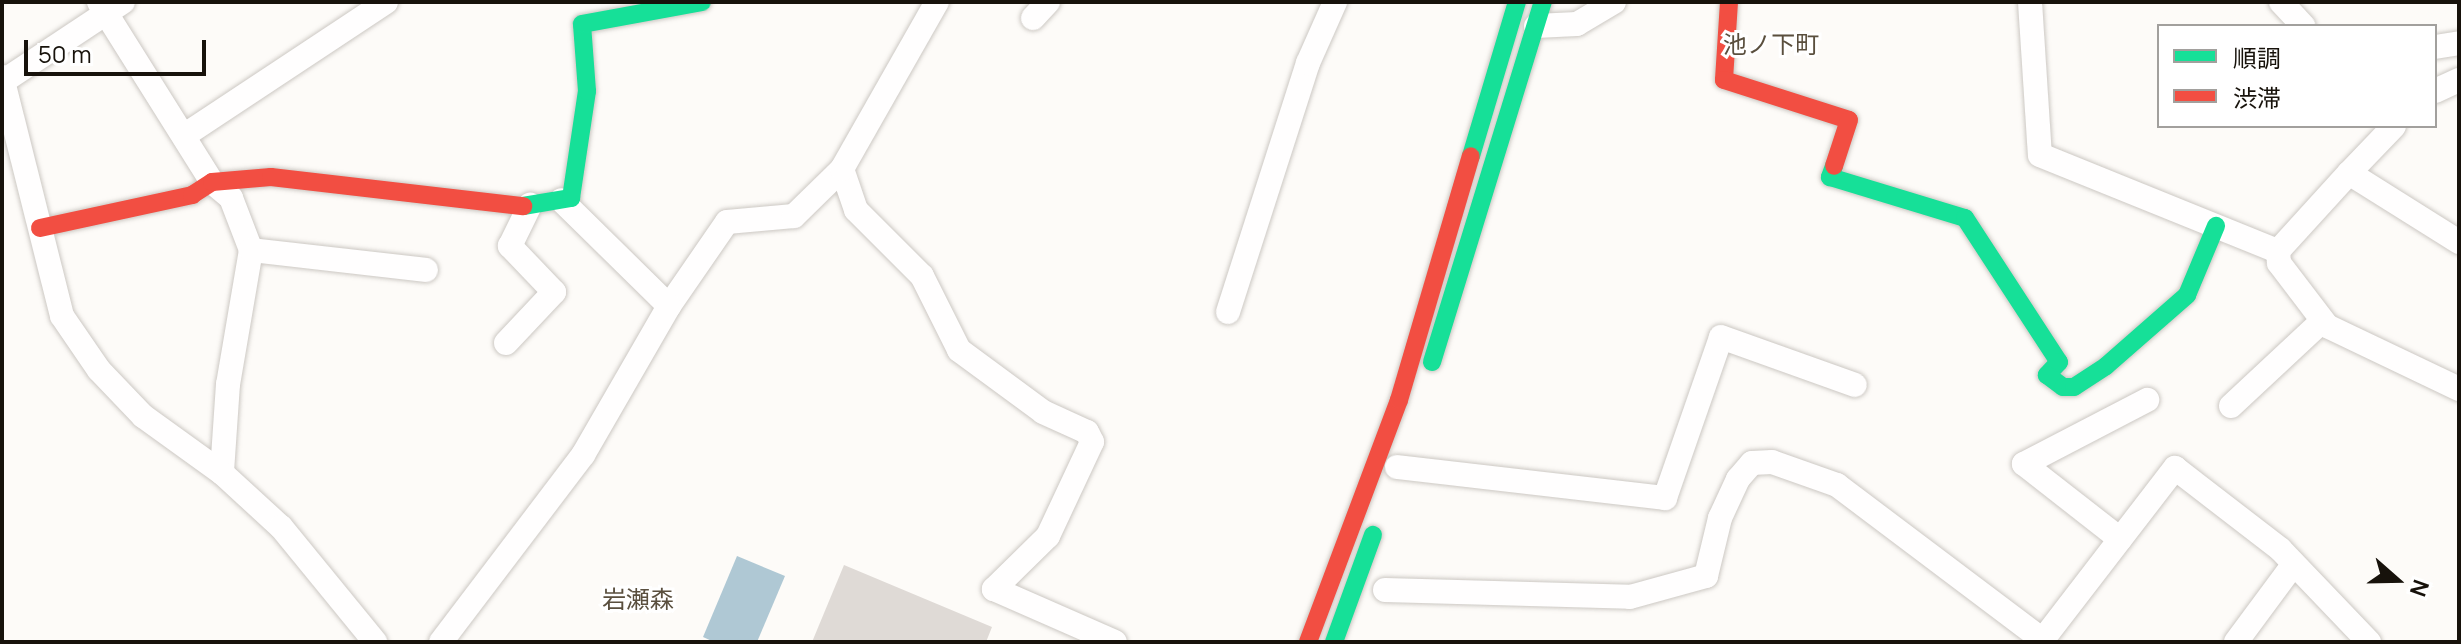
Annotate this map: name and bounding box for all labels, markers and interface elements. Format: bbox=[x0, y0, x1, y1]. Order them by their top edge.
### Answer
scale bar bbox=[28, 24, 210, 74]
legend bbox=[2157, 24, 2437, 128]
district label: 池ノ下町 bbox=[1723, 30, 1819, 58]
text: 50 m bbox=[38, 37, 92, 70]
text: 順調 bbox=[2233, 41, 2281, 74]
text: 渋滞 bbox=[2233, 81, 2281, 114]
north arrow bbox=[2357, 540, 2437, 620]
text: N bbox=[2403, 576, 2436, 601]
district label: 岩瀬森 bbox=[602, 585, 674, 613]

